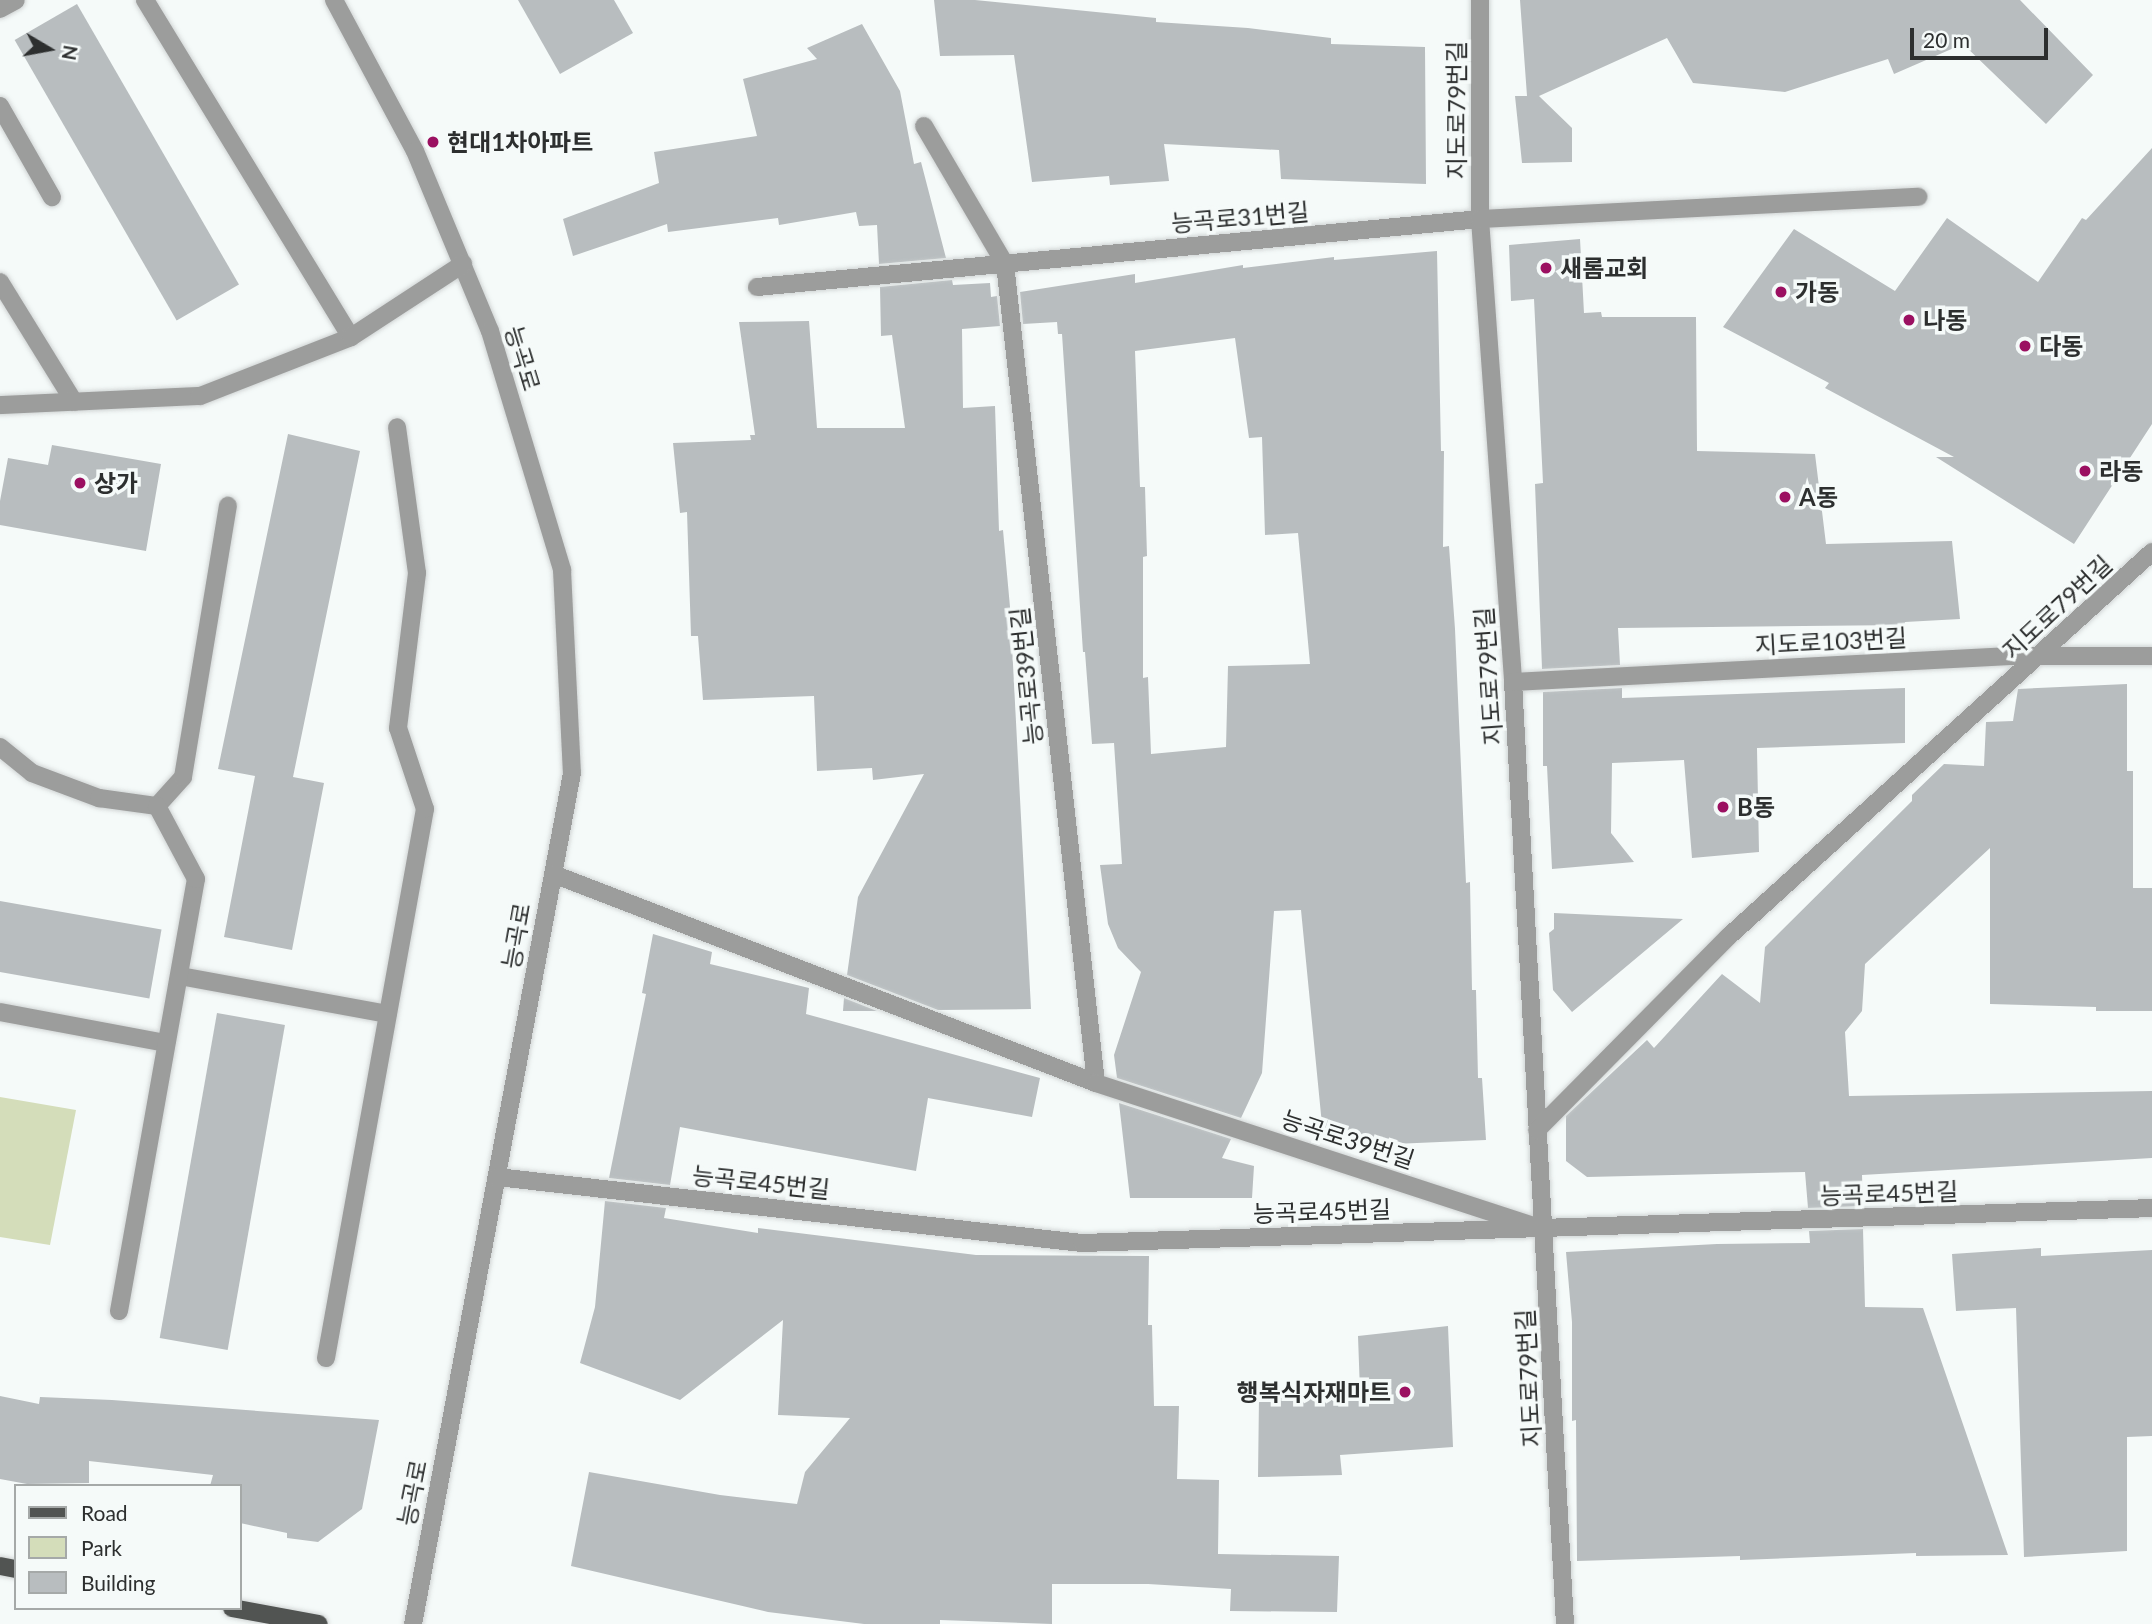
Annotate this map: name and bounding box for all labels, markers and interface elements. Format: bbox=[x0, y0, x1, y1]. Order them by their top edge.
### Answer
north arrow bbox=[14, 14, 84, 84]
scale bar bbox=[1914, 14, 2052, 58]
text: 20 m bbox=[1923, 27, 1970, 52]
street label: 지도로79번길 bbox=[1442, 41, 1470, 179]
text: N bbox=[58, 44, 83, 62]
place label: 현대1차아파트 bbox=[447, 128, 593, 156]
marker: 현대1차아파트 bbox=[425, 134, 441, 150]
street label: 능곡로31번길 bbox=[1170, 197, 1310, 237]
place label: 새롬교회 bbox=[1560, 254, 1648, 282]
marker: 새롬교회 bbox=[1538, 260, 1554, 276]
place label: 가동 bbox=[1795, 278, 1839, 306]
marker: 가동 bbox=[1773, 284, 1789, 300]
place label: 나동 bbox=[1923, 306, 1967, 334]
marker: 나동 bbox=[1901, 312, 1917, 328]
street label: 능곡로 bbox=[500, 322, 546, 394]
place label: 다동 bbox=[2039, 332, 2083, 360]
marker: 다동 bbox=[2017, 338, 2033, 354]
place label: 라동 bbox=[2099, 457, 2143, 485]
marker: 라동 bbox=[2077, 463, 2093, 479]
place label: 상가 bbox=[94, 469, 138, 497]
marker: 상가 bbox=[72, 475, 88, 491]
place label: A동 bbox=[1799, 483, 1838, 511]
marker: A동 bbox=[1777, 489, 1793, 505]
street label: 지도로79번길 bbox=[1997, 549, 2117, 665]
street label: 능곡로39번길 bbox=[1004, 606, 1048, 746]
street label: 지도로79번길 bbox=[1469, 606, 1507, 746]
street label: 지도로103번길 bbox=[1754, 623, 1908, 659]
place label: B동 bbox=[1737, 793, 1775, 821]
marker: B동 bbox=[1715, 799, 1731, 815]
street label: 능곡로 bbox=[496, 901, 536, 971]
street label: 능곡로39번길 bbox=[1278, 1104, 1418, 1174]
street label: 능곡로45번길 bbox=[691, 1160, 831, 1204]
street label: 능곡로45번길 bbox=[1819, 1176, 1959, 1210]
street label: 능곡로45번길 bbox=[1252, 1194, 1392, 1228]
street label: 지도로79번길 bbox=[1510, 1308, 1546, 1448]
place label: 행복식자재마트 bbox=[1236, 1378, 1391, 1406]
marker: 행복식자재마트 bbox=[1397, 1384, 1413, 1400]
street label: 능곡로 bbox=[392, 1458, 432, 1528]
legend bbox=[14, 1484, 242, 1610]
text: Road bbox=[81, 1500, 128, 1525]
text: Park bbox=[81, 1535, 122, 1560]
text: Building bbox=[81, 1570, 156, 1595]

